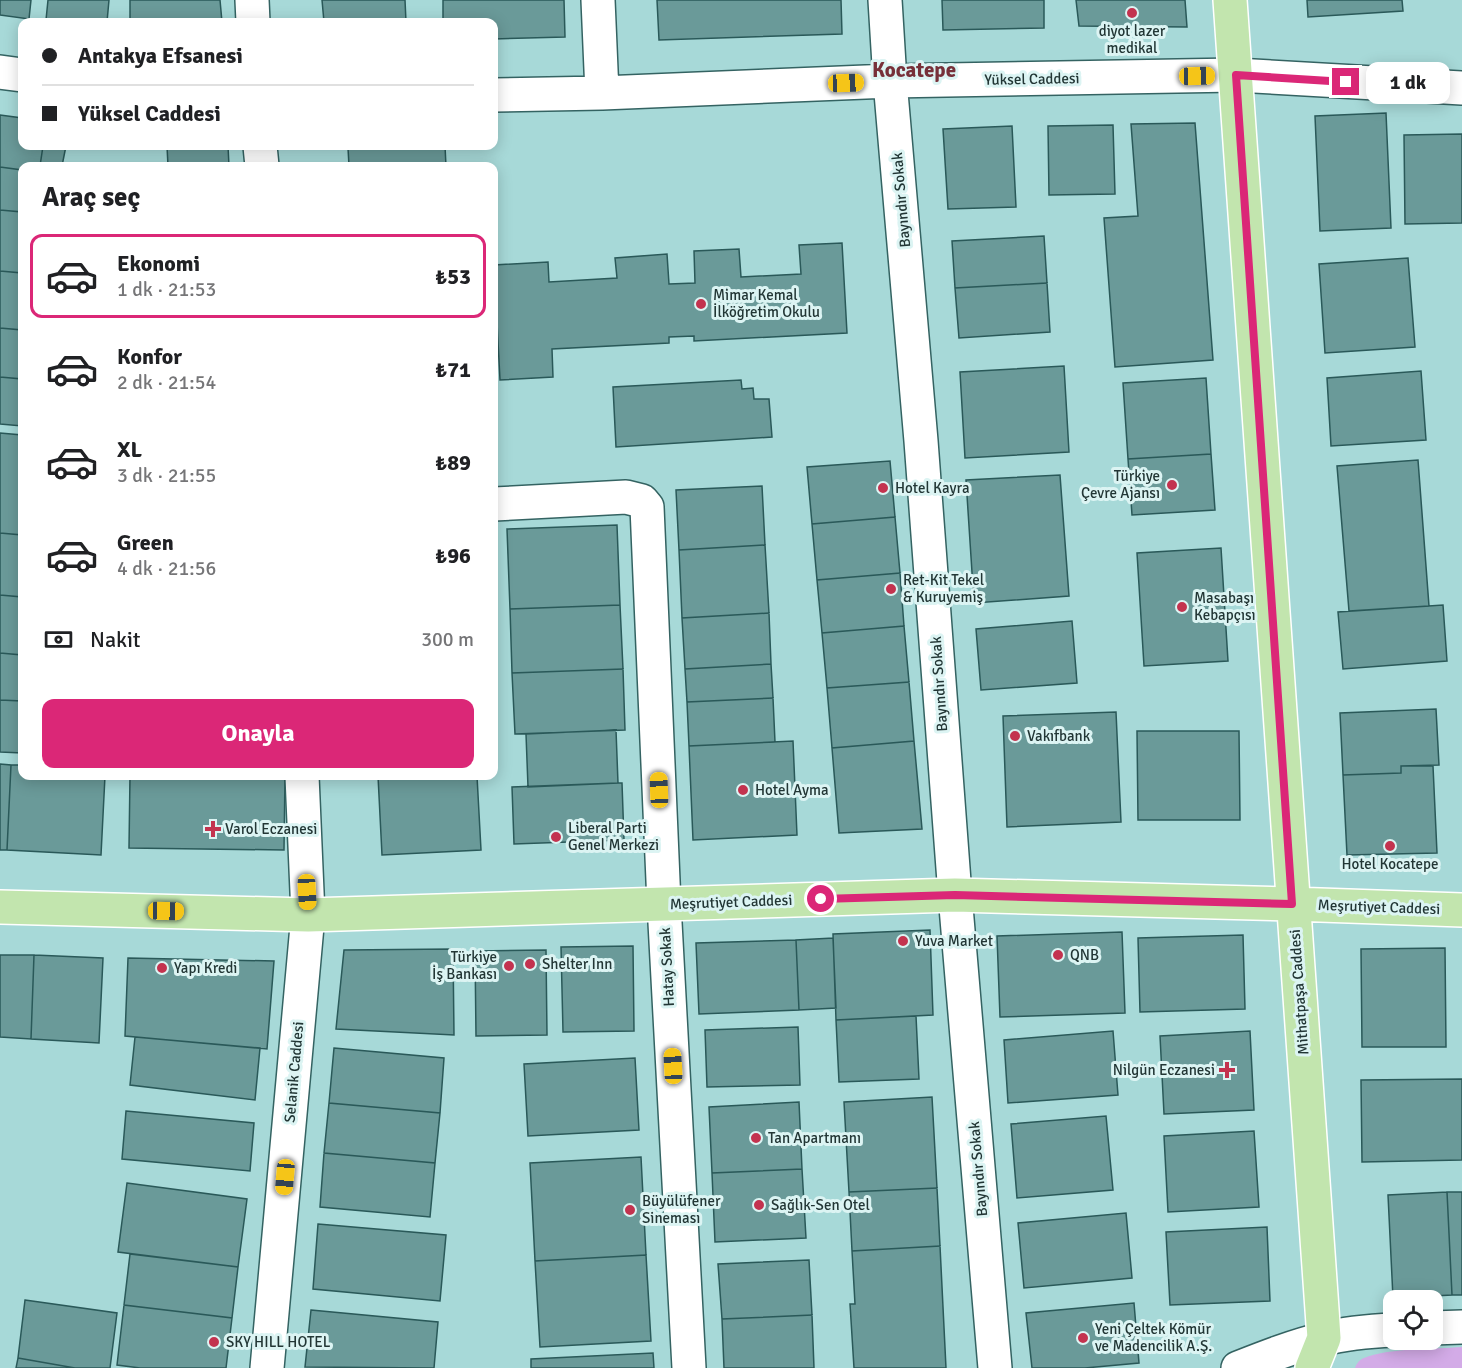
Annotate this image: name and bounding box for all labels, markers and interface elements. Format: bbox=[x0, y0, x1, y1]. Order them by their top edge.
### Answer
marker: diyot lazer medikal bbox=[1125, 6, 1139, 20]
place label: diyot lazer medikal bbox=[1099, 22, 1166, 57]
text: Antakya Efsanesi bbox=[78, 42, 243, 69]
district label: Kocatepe bbox=[872, 57, 956, 83]
callout: 1 dk bbox=[1367, 61, 1451, 103]
car bbox=[1179, 67, 1215, 85]
route end bbox=[1332, 68, 1359, 95]
street label: Yüksel Caddesi bbox=[984, 69, 1080, 89]
text: 1 dk bbox=[1390, 70, 1426, 95]
car bbox=[828, 73, 864, 93]
text: Yüksel Caddesi bbox=[78, 100, 221, 127]
street label: Bayındır Sokak bbox=[888, 151, 914, 248]
text: Araç seç bbox=[42, 181, 140, 214]
icon: car bbox=[45, 249, 99, 303]
text: Ekonomi bbox=[117, 250, 200, 277]
text: ₺53 bbox=[435, 263, 471, 290]
text: 1 dk · 21:53 bbox=[117, 277, 216, 302]
place label: Mimar Kemal İlköğretim Okulu bbox=[713, 286, 820, 321]
marker: Mimar Kemal İlköğretim Okulu bbox=[694, 297, 708, 311]
icon: car bbox=[45, 342, 99, 396]
text: Konfor bbox=[117, 343, 182, 370]
text: ₺71 bbox=[435, 356, 471, 383]
text: 2 dk · 21:54 bbox=[117, 370, 216, 395]
icon: car bbox=[45, 435, 99, 489]
text: XL bbox=[117, 436, 142, 463]
text: ₺89 bbox=[435, 449, 471, 476]
text: 3 dk · 21:55 bbox=[117, 463, 216, 488]
place label: Türkiye Çevre Ajansı bbox=[1081, 467, 1160, 502]
marker: Türkiye Çevre Ajansı bbox=[1165, 478, 1179, 492]
place label: Hotel Kayra bbox=[895, 479, 970, 497]
marker: Hotel Kayra bbox=[876, 481, 890, 495]
icon: car bbox=[45, 528, 99, 582]
text: Green bbox=[117, 529, 174, 556]
text: ₺96 bbox=[435, 542, 471, 569]
text: 4 dk · 21:56 bbox=[117, 556, 216, 581]
place label: Ret-Kit Tekel & Kuruyemiş bbox=[903, 571, 984, 606]
marker: Ret-Kit Tekel & Kuruyemiş bbox=[884, 582, 898, 596]
place label: Masabaşı Kebapçısı bbox=[1194, 589, 1256, 624]
marker: Masabaşı Kebapçısı bbox=[1175, 600, 1189, 614]
icon: cash bbox=[42, 623, 75, 656]
text: Nakit bbox=[90, 626, 141, 653]
text: 300 m bbox=[421, 627, 474, 652]
street label: Bayındır Sokak bbox=[927, 635, 951, 732]
button: Onayla bbox=[42, 699, 474, 768]
place label: Vakıfbank bbox=[1027, 727, 1091, 745]
marker: Vakıfbank bbox=[1008, 729, 1022, 743]
car bbox=[649, 772, 669, 808]
place label: Hotel Ayma bbox=[755, 781, 829, 799]
marker: Hotel Ayma bbox=[736, 783, 750, 797]
place label: Liberal Parti Genel Merkezi bbox=[568, 819, 659, 854]
place label: Varol Eczanesi bbox=[225, 820, 317, 838]
marker: Varol Eczanesi bbox=[206, 822, 220, 836]
marker: Liberal Parti Genel Merkezi bbox=[549, 830, 563, 844]
marker: Hotel Kocatepe bbox=[1383, 839, 1397, 853]
place label: Hotel Kocatepe bbox=[1341, 855, 1439, 873]
car bbox=[297, 874, 317, 910]
route start bbox=[807, 885, 834, 912]
street label: Meşrutiyet Caddesi bbox=[669, 891, 793, 913]
street label: Meşrutiyet Caddesi bbox=[1317, 896, 1441, 918]
car bbox=[148, 902, 184, 920]
street label: Hatay Sokak bbox=[656, 926, 678, 1007]
street label: Mithatpaşa Caddesi bbox=[1286, 929, 1312, 1055]
place label: Yuva Market bbox=[915, 932, 993, 950]
marker: Yuva Market bbox=[896, 934, 910, 948]
place label: QNB bbox=[1070, 946, 1099, 964]
place label: Türkiye İş Bankası bbox=[432, 948, 497, 983]
marker: QNB bbox=[1051, 948, 1065, 962]
place label: Shelter Inn bbox=[542, 955, 612, 973]
marker: Shelter Inn bbox=[523, 957, 537, 971]
place label: Yapı Kredi bbox=[174, 959, 237, 977]
marker: Türkiye İş Bankası bbox=[502, 959, 516, 973]
marker: Yapı Kredi bbox=[155, 961, 169, 975]
street label: Selanik Caddesi bbox=[281, 1021, 307, 1123]
car bbox=[663, 1048, 683, 1084]
place label: Nilgün Eczanesi bbox=[1113, 1061, 1215, 1079]
marker: Nilgün Eczanesi bbox=[1220, 1063, 1234, 1077]
street label: Bayındır Sokak bbox=[965, 1120, 991, 1217]
place label: Tan Apartmanı bbox=[768, 1129, 861, 1147]
marker: Tan Apartmanı bbox=[749, 1131, 763, 1145]
car bbox=[274, 1158, 296, 1196]
place label: Büyülüfener Sineması bbox=[642, 1192, 721, 1227]
place label: Sağlık-Sen Otel bbox=[771, 1196, 870, 1214]
marker: Sağlık-Sen Otel bbox=[752, 1198, 766, 1212]
marker: Büyülüfener Sineması bbox=[623, 1203, 637, 1217]
map controls bbox=[1383, 1290, 1443, 1350]
button: locate bbox=[1383, 1290, 1443, 1350]
place label: Yeni Çeltek Kömür ve Madencilik A.Ş. bbox=[1095, 1320, 1212, 1355]
marker: Yeni Çeltek Kömür ve Madencilik A.Ş. bbox=[1076, 1331, 1090, 1345]
place label: SKY HILL HOTEL bbox=[226, 1333, 331, 1351]
marker: SKY HILL HOTEL bbox=[207, 1335, 221, 1349]

